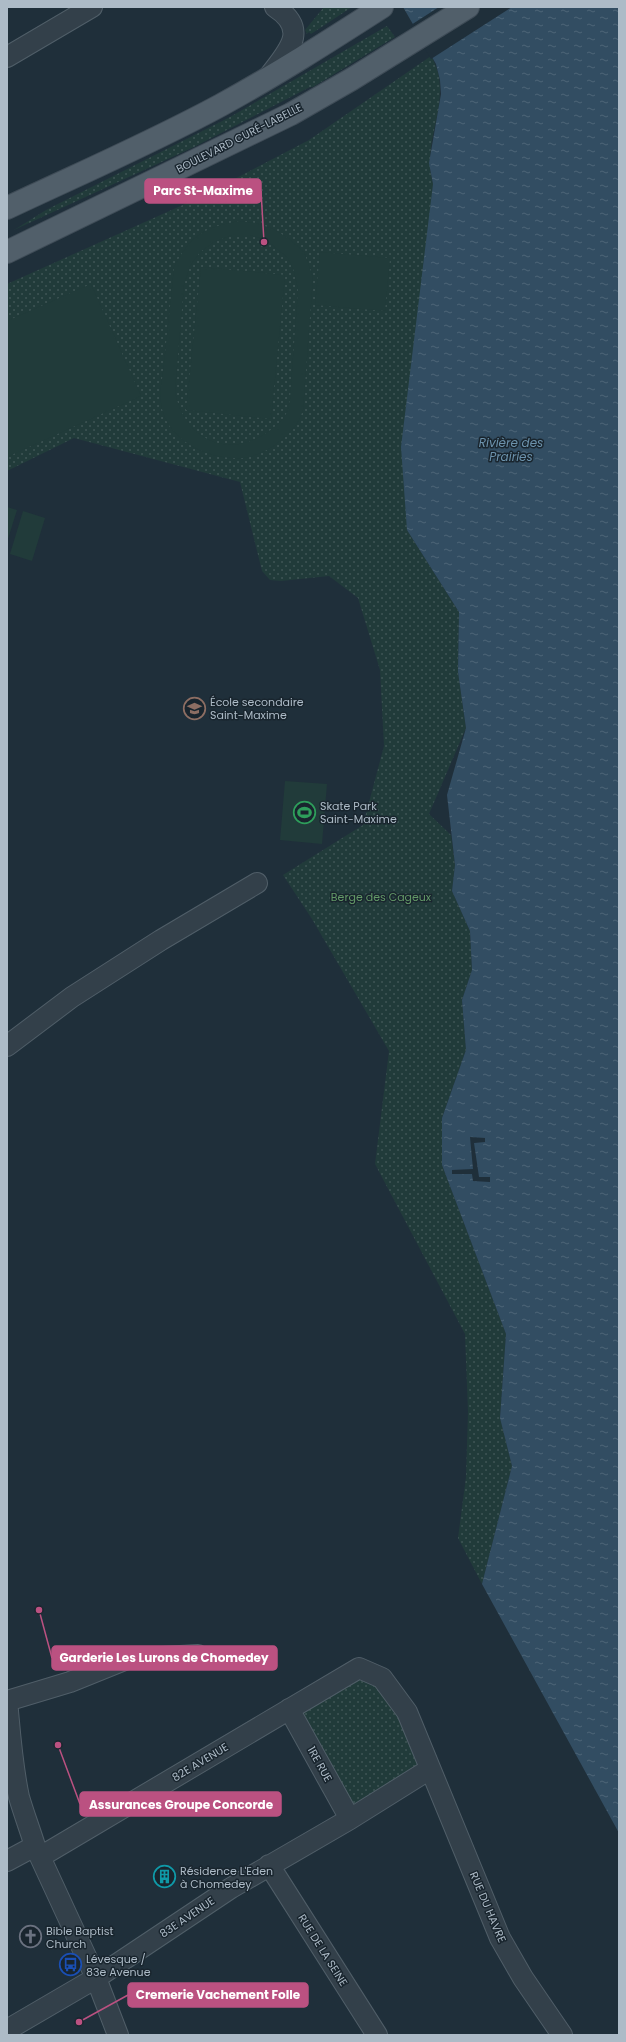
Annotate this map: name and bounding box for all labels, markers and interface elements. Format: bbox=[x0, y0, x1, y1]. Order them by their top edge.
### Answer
street label: BOULEVARD CURÉ-LABELLE bbox=[173, 99, 305, 177]
callout: Parc St-Maxime bbox=[145, 179, 261, 203]
text: Parc St-Maxime bbox=[153, 182, 253, 199]
water label: Rivière des Prairies bbox=[479, 434, 543, 465]
place label: École secondaire Saint-Maxime bbox=[210, 694, 304, 723]
school or university icon: École secondaire Saint-Maxime bbox=[181, 695, 207, 721]
place label: Skate Park Saint-Maxime bbox=[320, 798, 397, 827]
sports icon: Skate Park Saint-Maxime bbox=[291, 799, 317, 825]
park label: Berge des Cageux bbox=[331, 889, 432, 905]
callout: Garderie Les Lurons de Chomedey bbox=[52, 1646, 277, 1670]
text: Garderie Les Lurons de Chomedey bbox=[59, 1649, 269, 1666]
street label: 82E AVENUE bbox=[169, 1739, 231, 1785]
street label: 1RE RUE bbox=[304, 1743, 336, 1785]
callout: Assurances Groupe Concorde bbox=[80, 1792, 281, 1816]
text: Assurances Groupe Concorde bbox=[89, 1796, 274, 1813]
place label: Résidence L'Eden à Chomedey bbox=[180, 1863, 273, 1892]
building icon: Résidence L'Eden à Chomedey bbox=[151, 1864, 177, 1890]
street label: RUE DU HAVRE bbox=[466, 1869, 510, 1945]
street label: 83E AVENUE bbox=[156, 1893, 218, 1941]
street label: RUE DE LA SEINE bbox=[294, 1911, 352, 1989]
place label: Bible Baptist Church bbox=[46, 1923, 113, 1952]
church icon: Bible Baptist Church bbox=[18, 1924, 44, 1950]
place label: Lévesque / 83e Avenue bbox=[86, 1951, 151, 1980]
bus stop icon: Lévesque / 83e Avenue bbox=[58, 1952, 84, 1978]
callout: Cremerie Vachement Folle bbox=[128, 1983, 308, 2007]
text: Cremerie Vachement Folle bbox=[136, 1986, 301, 2003]

